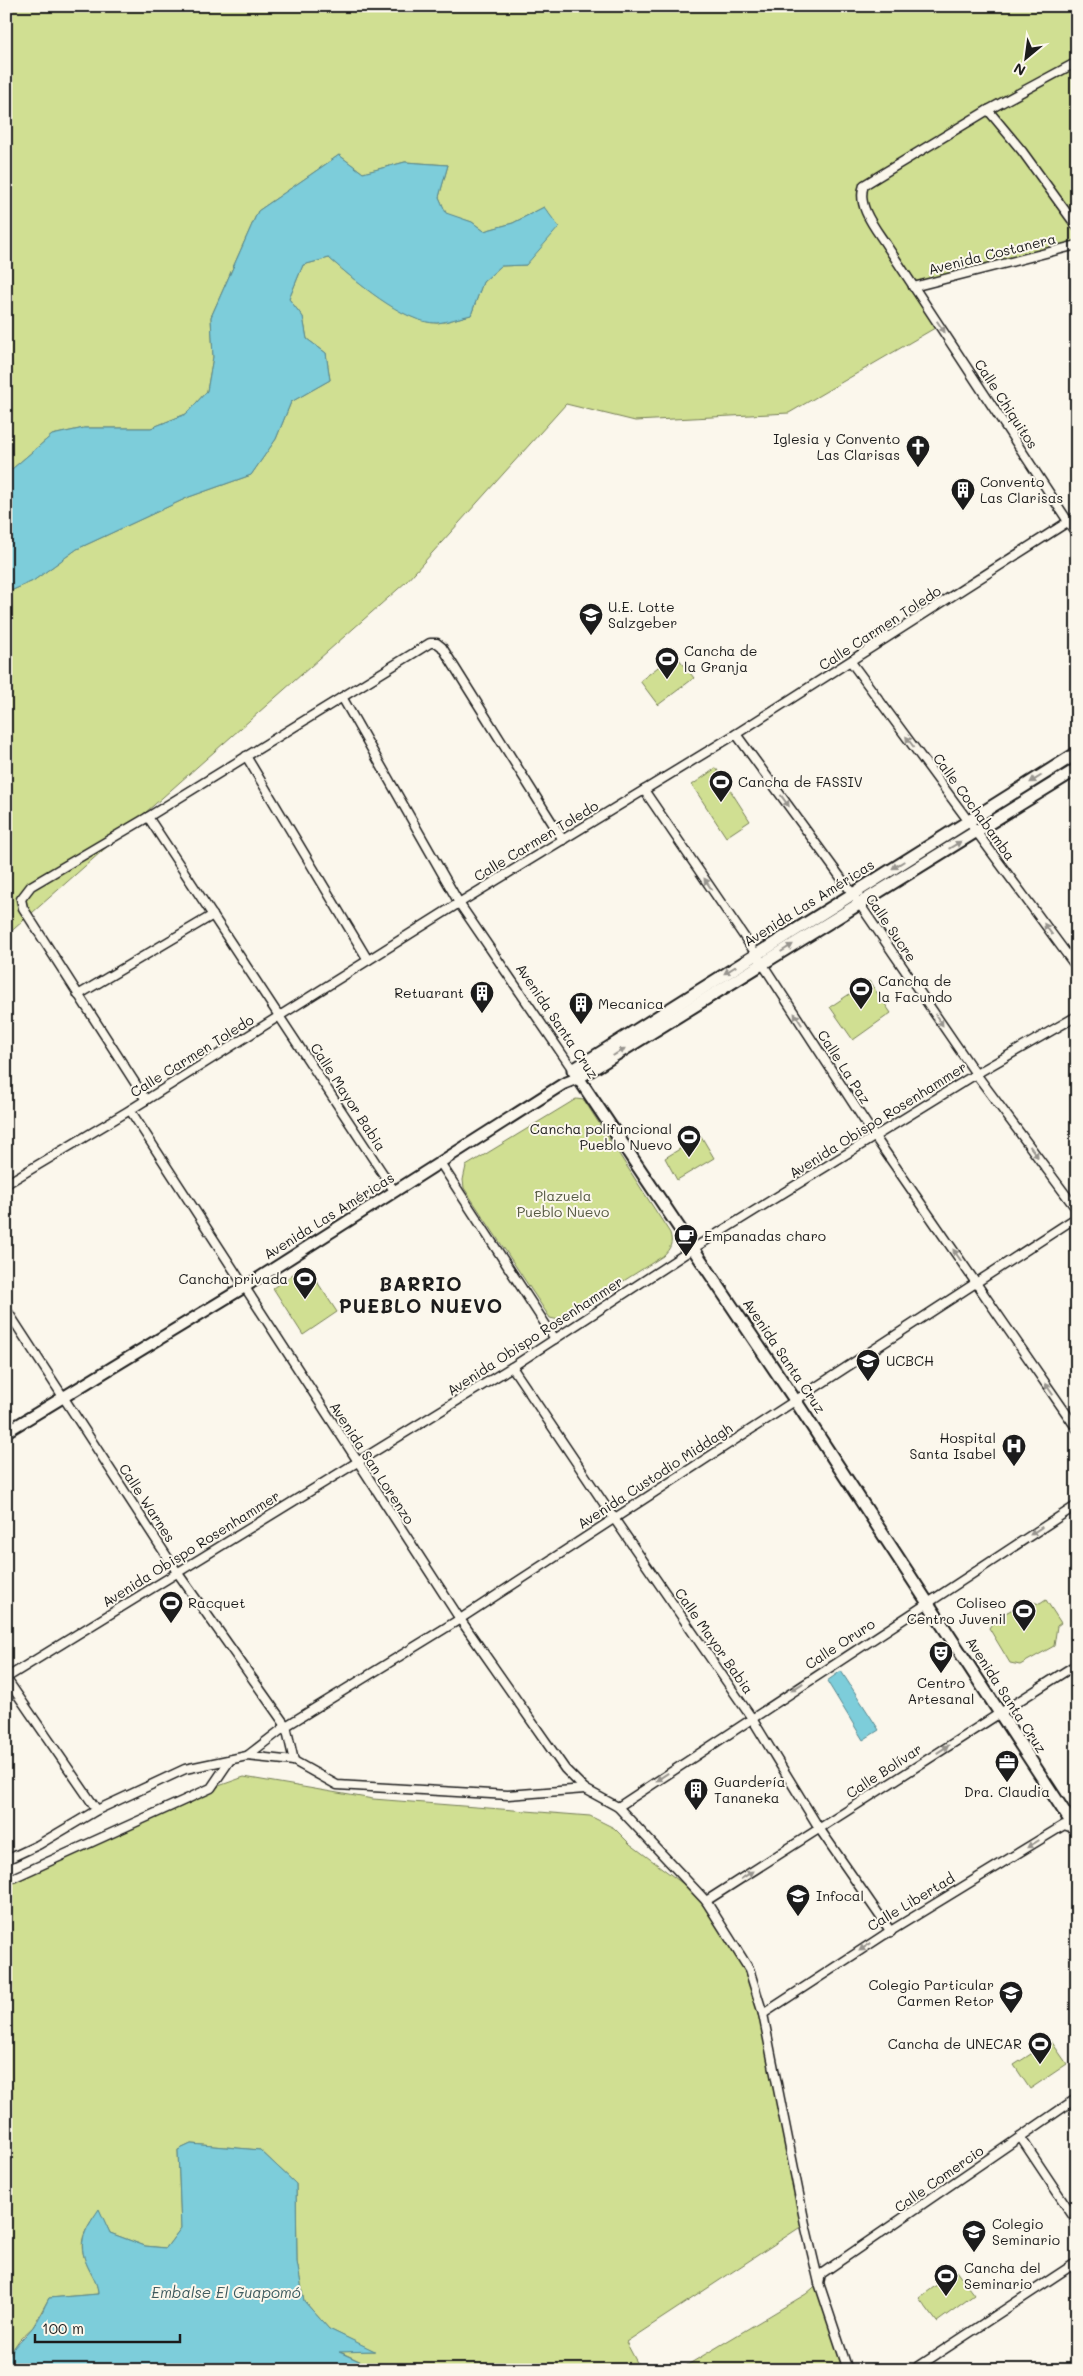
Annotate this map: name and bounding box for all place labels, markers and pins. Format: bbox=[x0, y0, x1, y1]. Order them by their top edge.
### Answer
place label: Iglesia y Convento Las Clarisas bbox=[773, 429, 900, 464]
church icon: Iglesia y Convento Las Clarisas bbox=[905, 434, 931, 468]
place label: Convento Las Clarisas bbox=[980, 472, 1063, 507]
building icon: Convento Las Clarisas bbox=[950, 477, 976, 511]
place label: U.E. Lotte Salzgeber bbox=[608, 597, 677, 632]
school or university icon: U.E. Lotte Salzgeber bbox=[578, 602, 604, 636]
place label: Cancha de la Granja bbox=[684, 641, 757, 676]
sports icon: Cancha de la Granja bbox=[654, 646, 680, 680]
sports icon: Cancha de FASSIV bbox=[708, 769, 734, 803]
place label: Cancha de FASSIV bbox=[738, 772, 863, 791]
place label: Cancha de la Facundo bbox=[878, 971, 952, 1006]
sports icon: Cancha de la Facundo bbox=[848, 976, 874, 1010]
building icon: Retuarant bbox=[469, 980, 495, 1014]
place label: Retuarant bbox=[394, 983, 464, 1002]
building icon: Mecanica bbox=[568, 991, 594, 1025]
place label: Mecanica bbox=[598, 994, 664, 1013]
place label: Cancha polifuncional Pueblo Nuevo bbox=[530, 1119, 672, 1154]
sports icon: Cancha polifuncional Pueblo Nuevo bbox=[676, 1124, 702, 1158]
cafe icon: Empanadas charo bbox=[673, 1223, 699, 1257]
place label: Empanadas charo bbox=[704, 1226, 826, 1245]
sports icon: Cancha privada bbox=[292, 1266, 318, 1300]
place label: Cancha privada bbox=[179, 1269, 288, 1288]
school or university icon: UCBCH bbox=[855, 1348, 881, 1382]
place label: UCBCH bbox=[886, 1351, 934, 1370]
place label: Hospital Santa Isabel bbox=[910, 1428, 996, 1463]
hospital icon: Hospital Santa Isabel bbox=[1001, 1433, 1027, 1467]
sports icon: Racquet bbox=[158, 1590, 184, 1624]
place label: Racquet bbox=[188, 1593, 245, 1612]
place label: Coliseo Centro Juvenil bbox=[907, 1593, 1006, 1628]
sports icon: Coliseo Centro Juvenil bbox=[1011, 1598, 1037, 1632]
theatre icon: Centro Artesanal bbox=[928, 1640, 954, 1674]
place label: Centro Artesanal bbox=[907, 1673, 975, 1708]
office icon: Dra. Claudia bbox=[994, 1749, 1020, 1783]
place label: Guardería Tananeka bbox=[714, 1772, 785, 1807]
building icon: Guardería Tananeka bbox=[683, 1777, 709, 1811]
place label: Dra. Claudia bbox=[964, 1782, 1050, 1801]
school or university icon: Infocal bbox=[785, 1883, 811, 1917]
place label: Infocal bbox=[816, 1886, 864, 1905]
place label: Colegio Particular Carmen Retor bbox=[868, 1975, 994, 2010]
school or university icon: Colegio Particular Carmen Retor bbox=[998, 1980, 1024, 2014]
sports icon: Cancha de UNECAR bbox=[1027, 2031, 1053, 2065]
place label: Cancha de UNECAR bbox=[888, 2034, 1022, 2053]
place label: Colegio Seminario bbox=[992, 2214, 1060, 2249]
school or university icon: Colegio Seminario bbox=[961, 2219, 987, 2253]
place label: Cancha del Seminario bbox=[964, 2258, 1041, 2293]
sports icon: Cancha del Seminario bbox=[933, 2263, 959, 2297]

